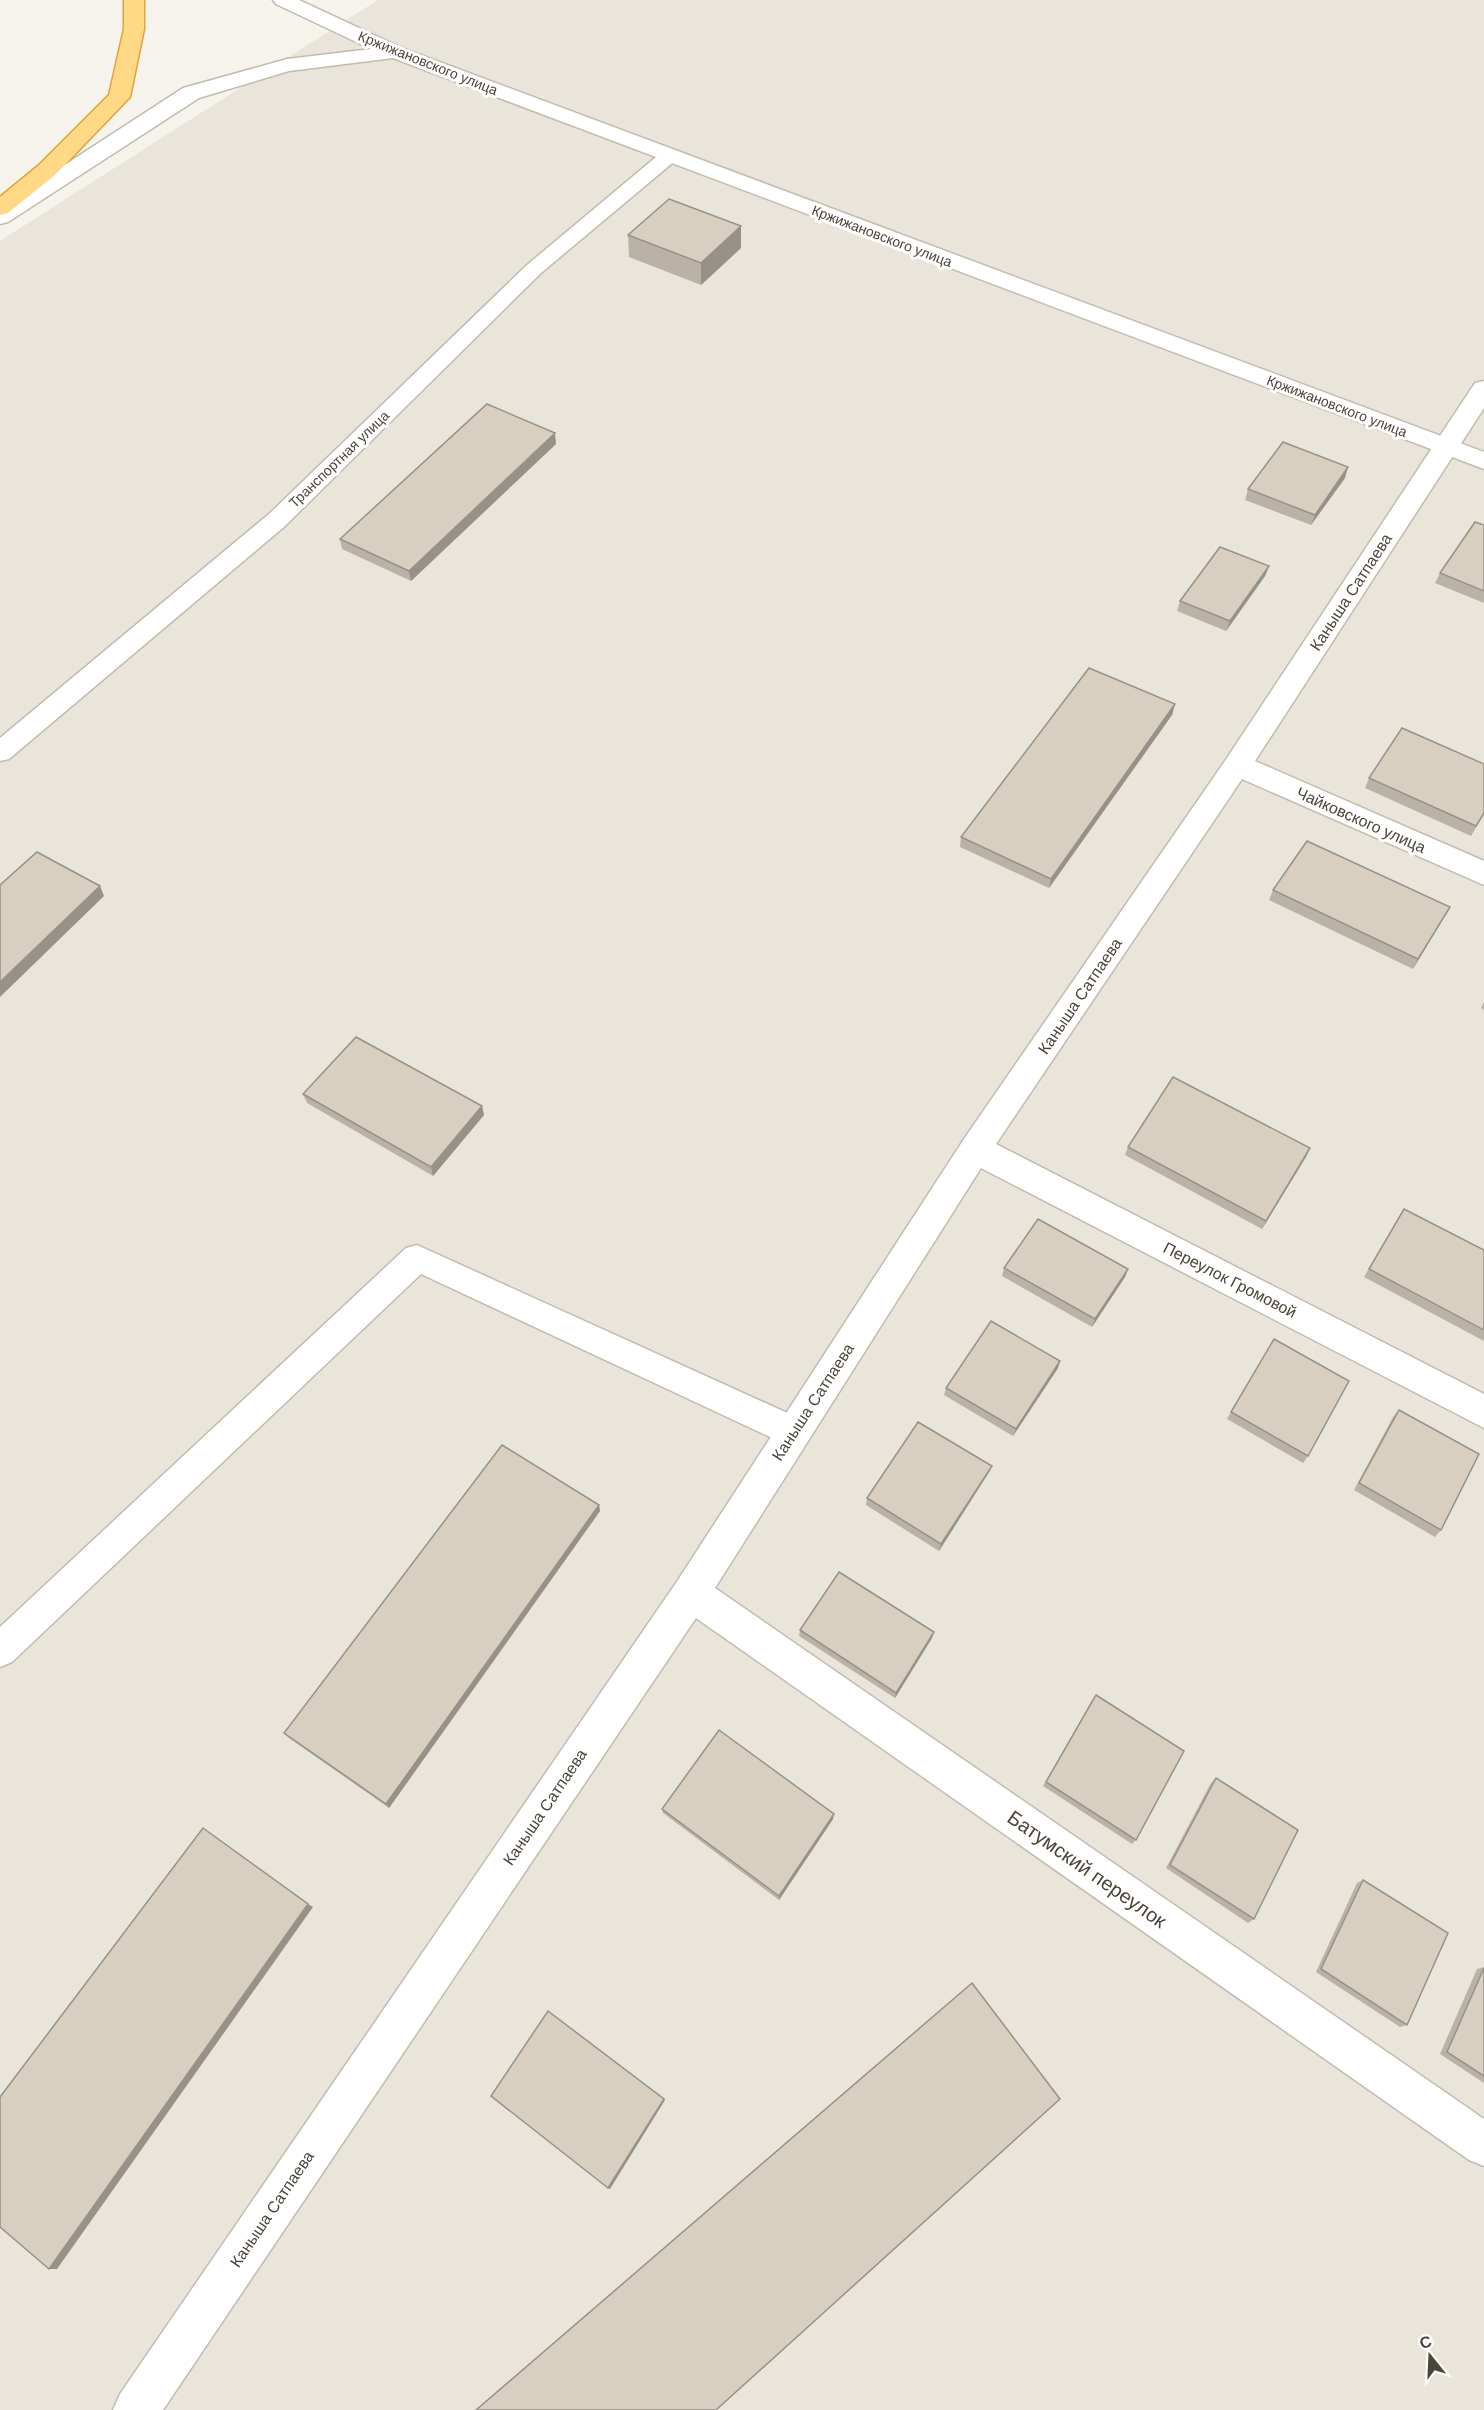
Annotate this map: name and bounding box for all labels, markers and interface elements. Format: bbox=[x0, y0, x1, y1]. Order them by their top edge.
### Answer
street label: Кржижановского улица bbox=[356, 27, 501, 99]
street label: Кржижановского улица bbox=[809, 201, 955, 271]
street label: Кржижановского улица bbox=[1264, 371, 1410, 441]
street label: Транспортная улица bbox=[285, 406, 393, 512]
street label: Каныша Сатпаева bbox=[1305, 529, 1397, 655]
street label: Чайковского улица bbox=[1293, 782, 1429, 858]
street label: Каныша Сатпаева bbox=[1033, 934, 1127, 1058]
street label: Переулок Громовой bbox=[1160, 1237, 1300, 1323]
street label: Каныша Сатпаева bbox=[767, 1339, 859, 1465]
street label: Каныша Сатпаева bbox=[498, 1745, 592, 1869]
street label: Батумский переулок bbox=[1002, 1804, 1172, 1934]
street label: Каныша Сатпаева bbox=[225, 2147, 319, 2271]
north arrow bbox=[1400, 2326, 1460, 2386]
text: С bbox=[1417, 2330, 1435, 2354]

